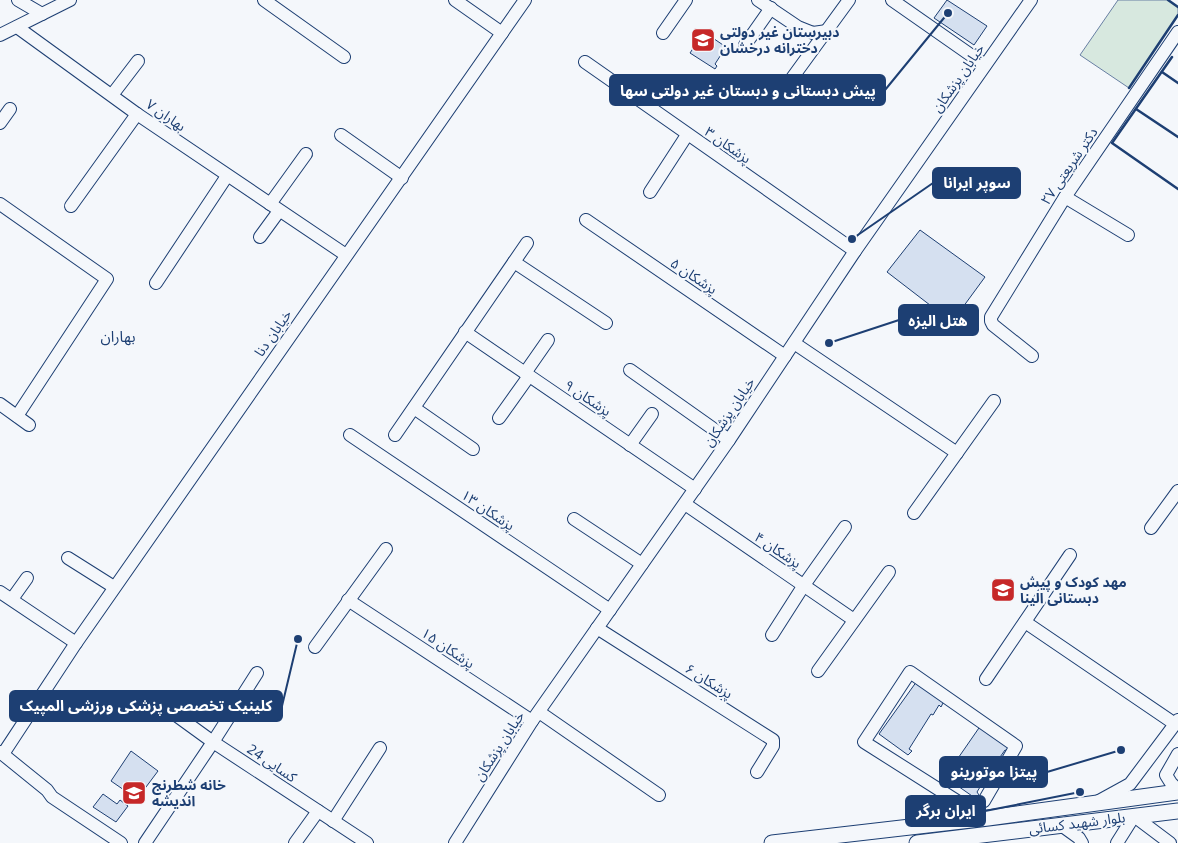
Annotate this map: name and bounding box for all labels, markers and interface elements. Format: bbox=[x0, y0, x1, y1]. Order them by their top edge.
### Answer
place label: دبیرستان غیر دولتی دخترانه درخشان bbox=[720, 22, 840, 57]
school or university icon: دبیرستان غیر دولتی دخترانه درخشان bbox=[690, 27, 716, 53]
street label: خیابان پزشکان bbox=[927, 40, 989, 116]
callout: پیش دبستانی و دبستان غیر دولتی سها bbox=[610, 75, 885, 105]
text: پیش دبستانی و دبستان غیر دولتی سها bbox=[620, 80, 876, 101]
street label: ۷ بهاران bbox=[143, 94, 190, 135]
street label: ۳ پزشکان bbox=[701, 122, 755, 168]
street label: ۲۷ دکتر شریعتی bbox=[1036, 123, 1102, 208]
callout: سوپر ایرانا bbox=[933, 168, 1020, 198]
text: سوپر ایرانا bbox=[943, 172, 1011, 193]
street label: ۵ پزشکان bbox=[666, 253, 721, 299]
street label: خیابان دنا bbox=[250, 305, 296, 360]
callout: هتل الیزه bbox=[899, 305, 978, 335]
text: هتل الیزه bbox=[908, 310, 968, 330]
district label: بهاران bbox=[101, 326, 135, 346]
street label: خیابان پزشکان bbox=[698, 373, 760, 451]
street label: ۹ پزشکان bbox=[560, 375, 615, 421]
street label: ۱۳ پزشکان bbox=[457, 485, 519, 535]
street label: ۴ پزشکان bbox=[750, 527, 805, 573]
place label: مهد کودک و پیش دبستانی الینا bbox=[1020, 572, 1127, 607]
school or university icon: مهد کودک و پیش دبستانی الینا bbox=[990, 577, 1016, 603]
street label: ۱۵ پزشکان bbox=[417, 623, 479, 673]
street label: ۶ پزشکان bbox=[681, 659, 737, 704]
callout: کلینیک تخصصی پزشکی ورزشی المپیک bbox=[10, 691, 282, 721]
text: کلینیک تخصصی پزشکی ورزشی المپیک bbox=[20, 695, 273, 716]
street label: خیابان پزشکان bbox=[469, 707, 529, 785]
street label: کسایی 24 bbox=[244, 739, 301, 786]
callout: پیتزا موتورینو bbox=[940, 757, 1047, 787]
text: پیتزا موتورینو bbox=[951, 761, 1037, 782]
place label: خانه شطرنج اندیشه bbox=[152, 775, 226, 810]
school or university icon: خانه شطرنج اندیشه bbox=[121, 780, 147, 806]
callout: ایران برگر bbox=[906, 796, 985, 826]
text: ایران برگر bbox=[915, 800, 976, 820]
street label: بلوار شهید کسائی bbox=[1028, 807, 1126, 838]

